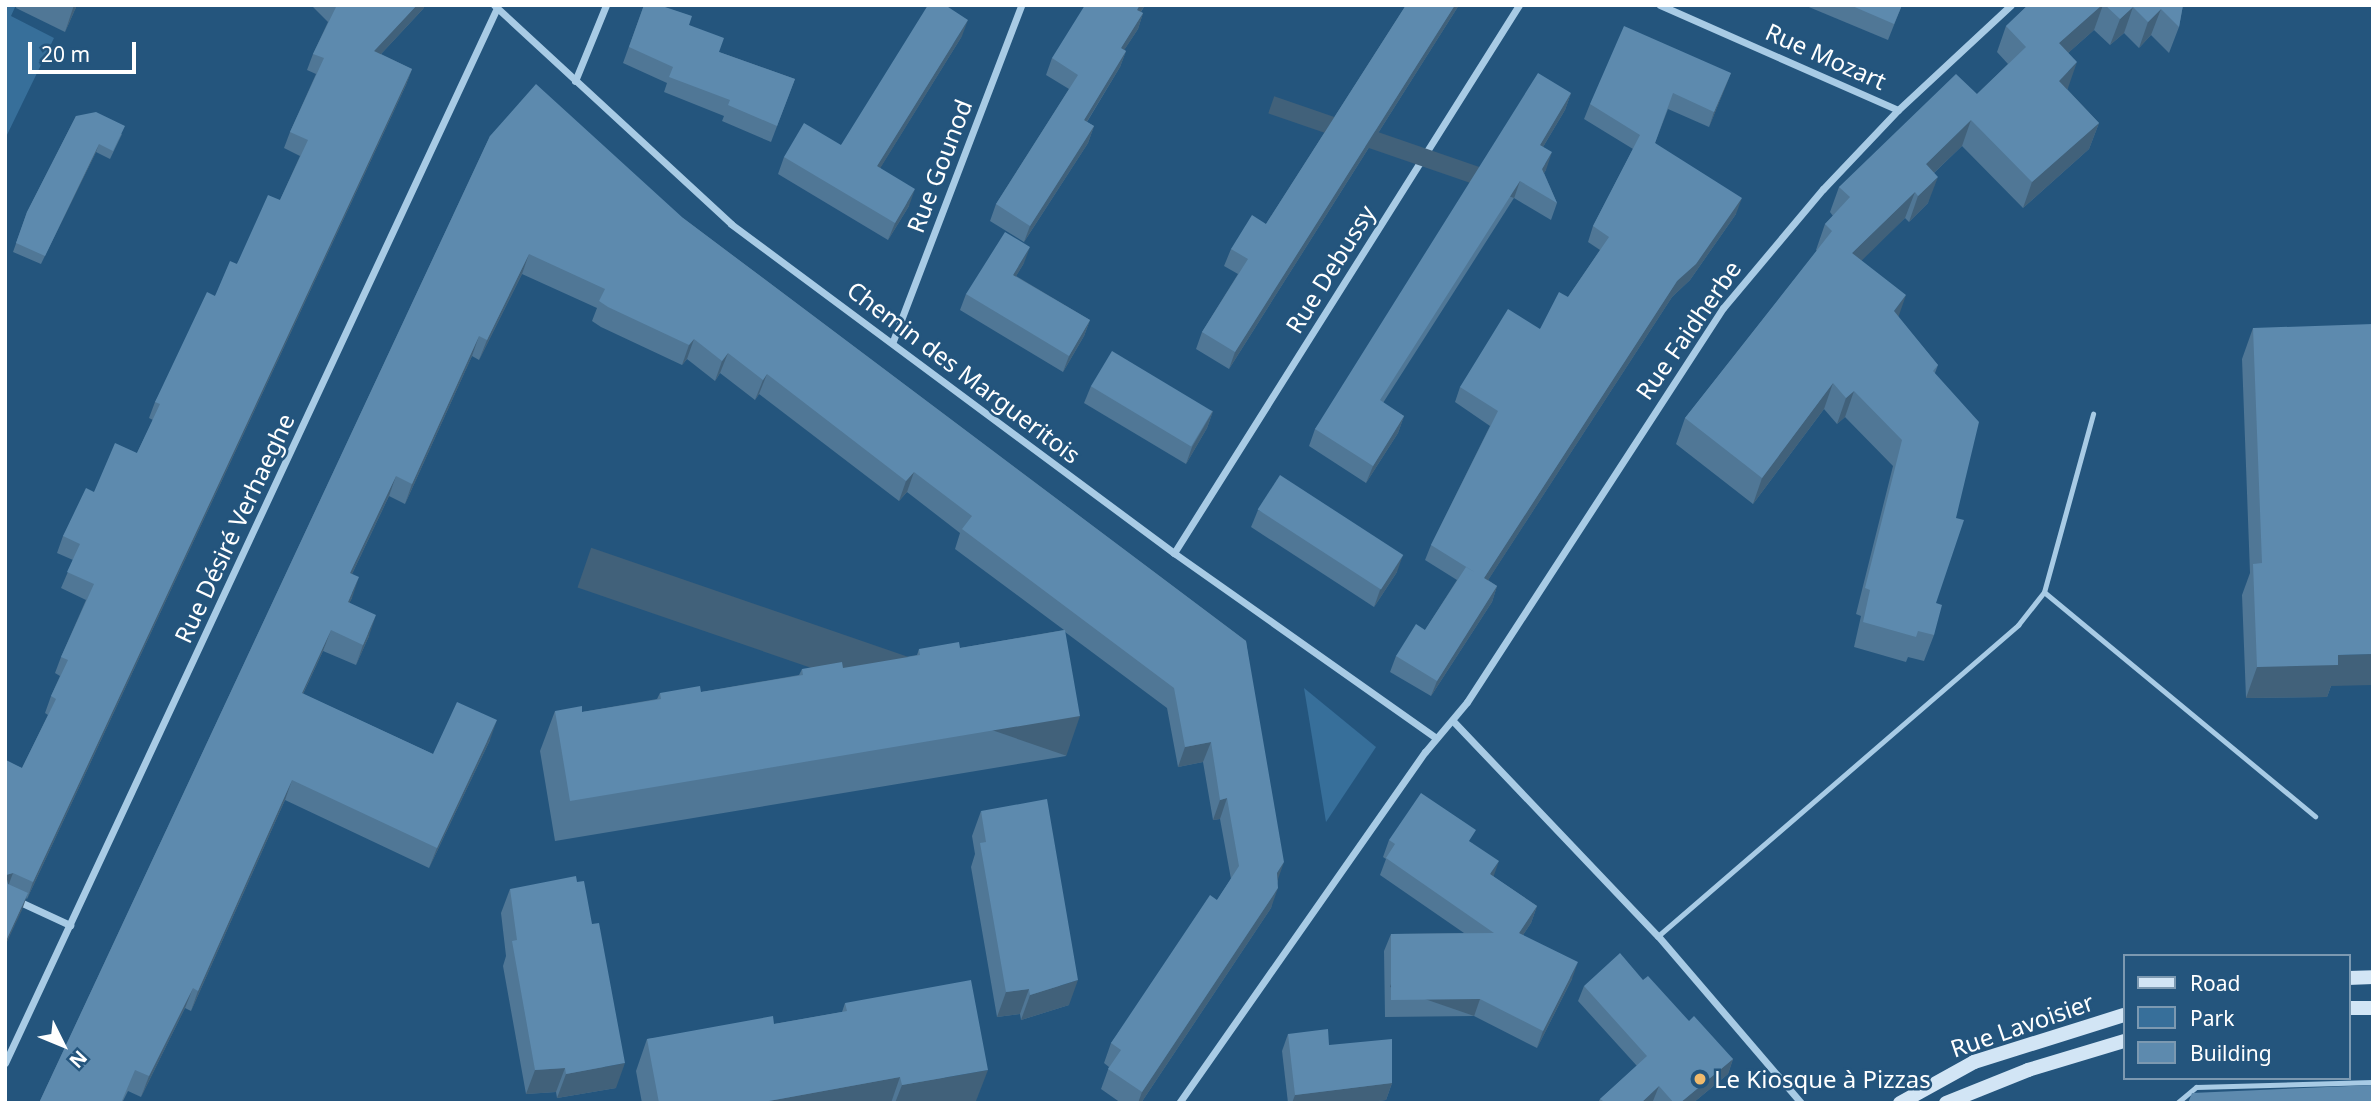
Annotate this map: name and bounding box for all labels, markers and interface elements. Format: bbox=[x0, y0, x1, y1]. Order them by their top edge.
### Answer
street label: Rue Mozart bbox=[1761, 17, 1891, 95]
scale bar bbox=[32, 28, 140, 72]
text: 20 m bbox=[41, 40, 90, 68]
street label: Rue Gounod bbox=[900, 95, 978, 237]
street label: Rue Debussy bbox=[1279, 200, 1381, 338]
street label: Rue Faidherbe bbox=[1629, 255, 1747, 405]
street label: Chemin des Margueritois bbox=[842, 275, 1086, 469]
street label: Rue Désiré Verhaeghe bbox=[168, 409, 300, 647]
legend bbox=[2122, 954, 2350, 1080]
text: Road bbox=[2190, 969, 2240, 997]
street label: Rue Lavoisier bbox=[1947, 987, 2097, 1063]
text: Park bbox=[2190, 1004, 2234, 1032]
north arrow bbox=[28, 1010, 98, 1080]
text: Building bbox=[2190, 1039, 2272, 1067]
text: N bbox=[64, 1045, 93, 1074]
place label: Le Kiosque à Pizzas bbox=[1714, 1065, 1931, 1093]
marker: Le Kiosque à Pizzas bbox=[1692, 1071, 1708, 1087]

